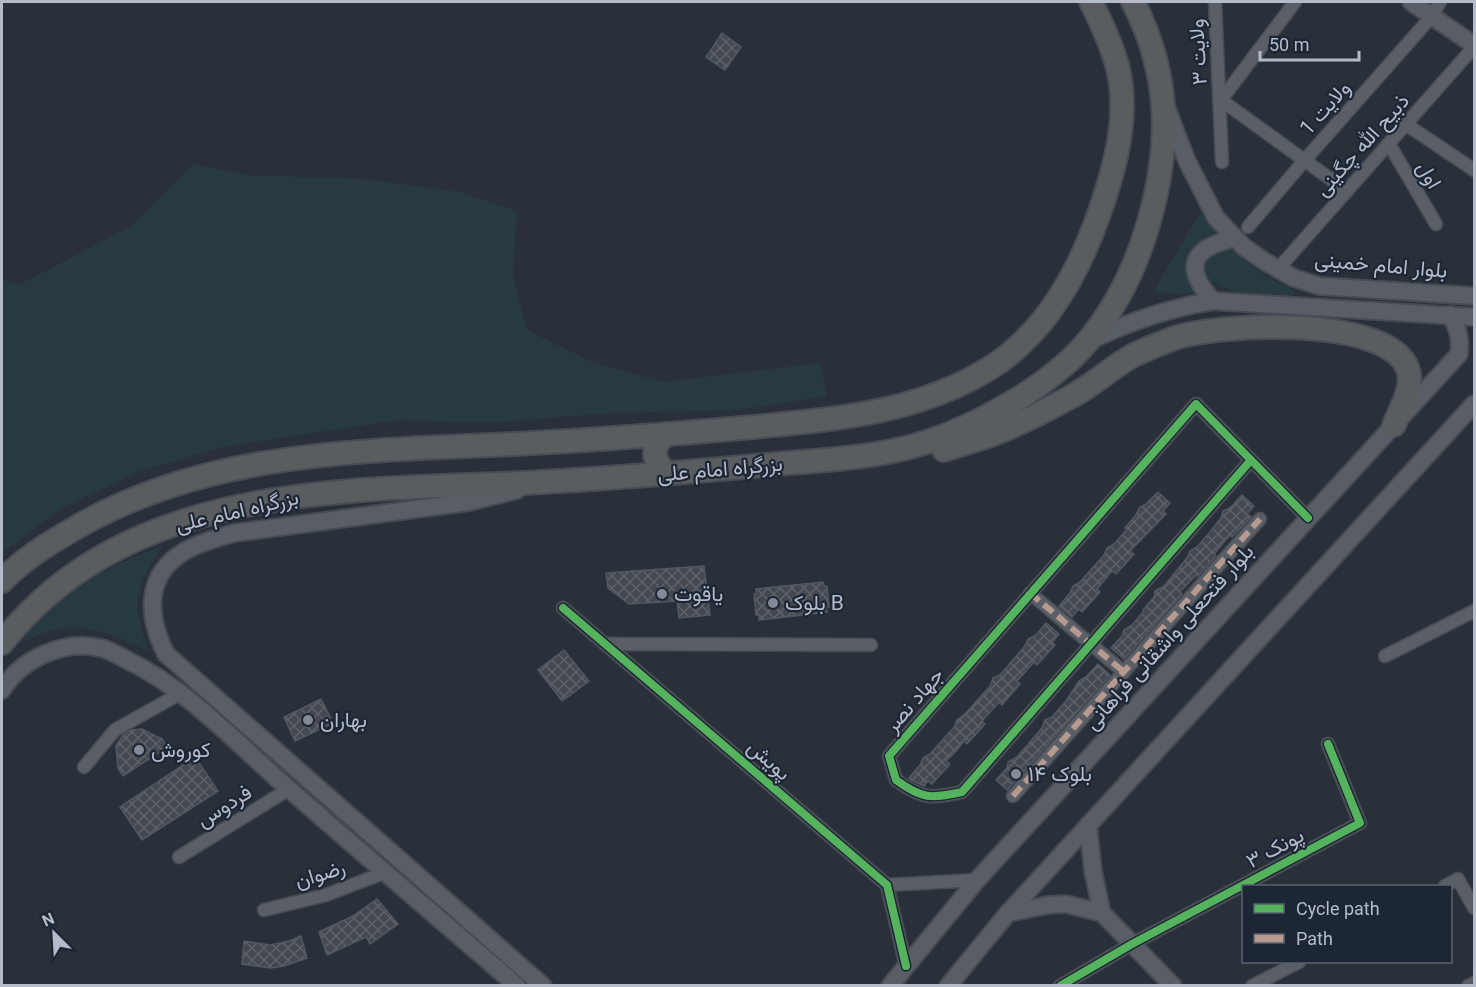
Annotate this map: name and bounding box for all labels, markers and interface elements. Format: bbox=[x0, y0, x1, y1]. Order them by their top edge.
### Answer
street label: ولایت ۳ bbox=[1184, 18, 1213, 86]
scale bar bbox=[1260, 24, 1359, 62]
text: 50 m bbox=[1269, 34, 1309, 55]
street label: ولایت 1 bbox=[1295, 76, 1356, 141]
street label: ذبیح الله چگینی bbox=[1309, 88, 1416, 202]
street label: اول bbox=[1411, 157, 1446, 193]
street label: بلوار امام خمینی bbox=[1313, 247, 1448, 285]
street label: بزرگراه امام علی bbox=[656, 452, 784, 488]
street label: بزرگراه امام علی bbox=[173, 485, 301, 539]
street label: بلوار فتحعلی واشقانی فراهانی bbox=[1080, 539, 1259, 735]
place label: یاقوت bbox=[674, 582, 723, 607]
marker: یاقوت bbox=[655, 587, 669, 601]
place label: بلوک B bbox=[785, 591, 844, 616]
marker: بلوک B bbox=[766, 596, 780, 610]
street label: جهاد نصر bbox=[879, 663, 949, 739]
place label: بهاران bbox=[320, 708, 367, 733]
marker: بهاران bbox=[301, 713, 315, 727]
street label: پویش bbox=[741, 735, 796, 787]
place label: کوروش bbox=[151, 738, 211, 763]
marker: کوروش bbox=[132, 743, 146, 757]
place label: بلوک ۱۴ bbox=[1028, 762, 1092, 787]
marker: بلوک ۱۴ bbox=[1009, 767, 1023, 781]
street label: فردوس bbox=[192, 780, 256, 833]
street label: پونک ۳ bbox=[1242, 823, 1309, 875]
street label: رضوان bbox=[292, 855, 348, 894]
legend bbox=[1242, 885, 1452, 963]
text: Cycle path bbox=[1296, 898, 1380, 919]
north arrow bbox=[24, 903, 84, 963]
text: N bbox=[39, 909, 57, 931]
text: Path bbox=[1296, 928, 1333, 949]

